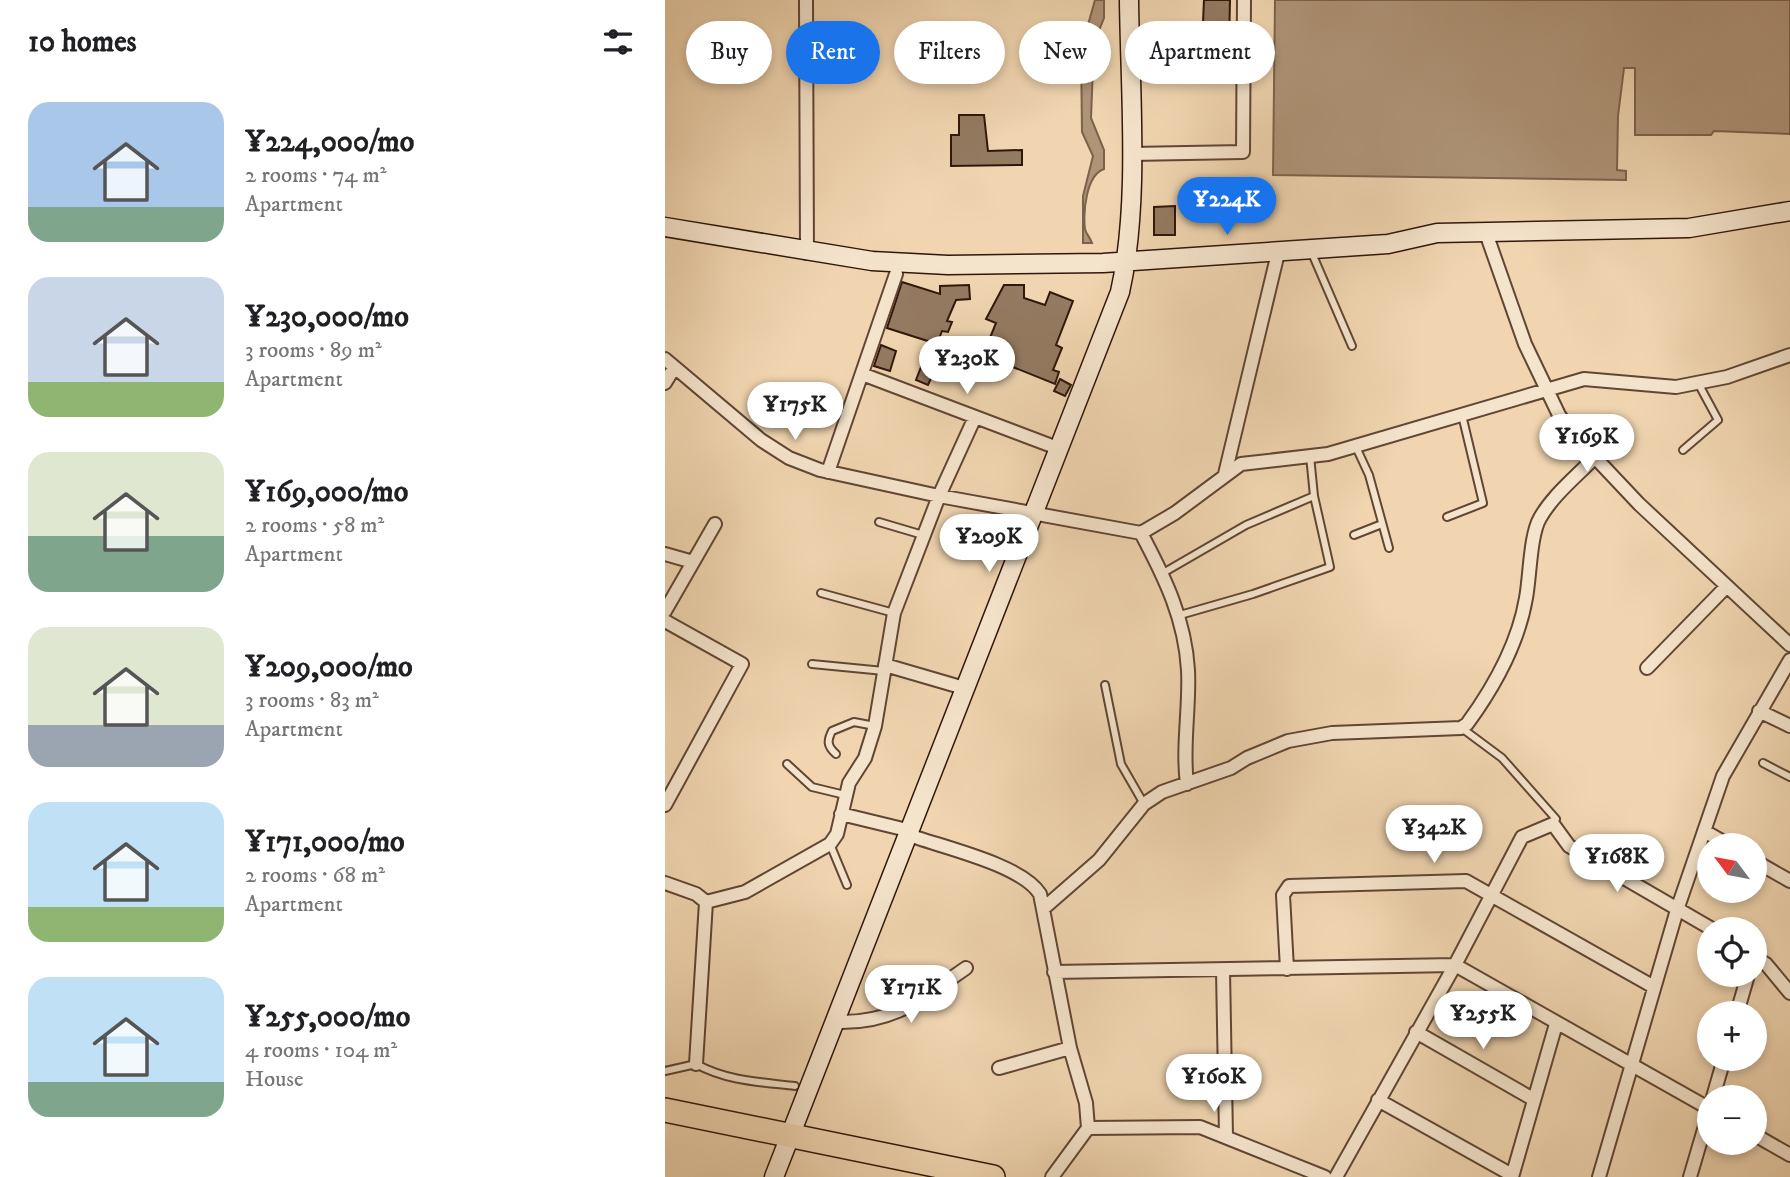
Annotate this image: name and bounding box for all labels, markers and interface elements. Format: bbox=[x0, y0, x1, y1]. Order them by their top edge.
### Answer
chip: Buy bbox=[686, 21, 772, 84]
chip: Rent bbox=[786, 21, 880, 84]
chip: Filters bbox=[894, 21, 1005, 84]
chip: New bbox=[1019, 21, 1111, 84]
chip: Apartment bbox=[1125, 21, 1275, 84]
icon: filters bbox=[599, 23, 637, 61]
text: 10 homes bbox=[28, 24, 137, 61]
text: ¥224,000/mo bbox=[245, 124, 414, 161]
icon: home bbox=[84, 130, 168, 214]
text: 2 rooms · 74 m² bbox=[245, 161, 386, 190]
pin: ¥224K bbox=[1178, 177, 1276, 237]
text: ¥224K bbox=[1193, 185, 1261, 214]
text: Apartment bbox=[245, 190, 343, 219]
text: ¥230,000/mo bbox=[245, 299, 409, 336]
icon: home bbox=[84, 305, 168, 389]
text: 3 rooms · 89 m² bbox=[245, 336, 382, 365]
pin: ¥230K bbox=[918, 336, 1016, 396]
text: ¥230K bbox=[935, 344, 999, 373]
text: Apartment bbox=[245, 365, 343, 394]
pin: ¥175K bbox=[746, 382, 844, 442]
text: ¥175K bbox=[763, 390, 827, 419]
pin: ¥169K bbox=[1538, 414, 1636, 474]
text: ¥169K bbox=[1555, 422, 1619, 451]
text: ¥169,000/mo bbox=[245, 474, 408, 511]
icon: home bbox=[84, 480, 168, 564]
text: 2 rooms · 58 m² bbox=[245, 511, 384, 540]
pin: ¥209K bbox=[940, 514, 1038, 574]
text: ¥209K bbox=[956, 522, 1022, 551]
text: Apartment bbox=[245, 540, 343, 569]
text: ¥209,000/mo bbox=[245, 649, 413, 686]
icon: home bbox=[84, 655, 168, 739]
text: 3 rooms · 83 m² bbox=[245, 686, 379, 715]
text: Apartment bbox=[245, 715, 343, 744]
pin: ¥342K bbox=[1385, 806, 1483, 865]
text: ¥342K bbox=[1402, 813, 1466, 842]
text: ¥171,000/mo bbox=[245, 824, 405, 861]
icon: home bbox=[84, 830, 168, 914]
north arrow bbox=[1697, 833, 1767, 903]
map controls bbox=[1697, 833, 1767, 1155]
pin: ¥168K bbox=[1568, 834, 1666, 894]
text: ¥168K bbox=[1585, 842, 1649, 871]
text: 2 rooms · 68 m² bbox=[245, 861, 385, 890]
text: Apartment bbox=[245, 890, 343, 919]
button: locate bbox=[1697, 917, 1767, 987]
pin: ¥171K bbox=[862, 965, 960, 1025]
text: ¥171K bbox=[881, 973, 941, 1002]
pin: ¥255K bbox=[1434, 992, 1532, 1051]
text: ¥255,000/mo bbox=[245, 999, 410, 1036]
text: ¥255K bbox=[1450, 999, 1516, 1028]
button: + bbox=[1697, 1001, 1767, 1071]
icon: home bbox=[84, 1005, 168, 1089]
text: 4 rooms · 104 m² bbox=[245, 1036, 397, 1065]
pin: ¥160K bbox=[1165, 1054, 1263, 1114]
text: ¥160K bbox=[1182, 1062, 1246, 1091]
text: House bbox=[245, 1065, 303, 1094]
button: − bbox=[1697, 1085, 1767, 1155]

